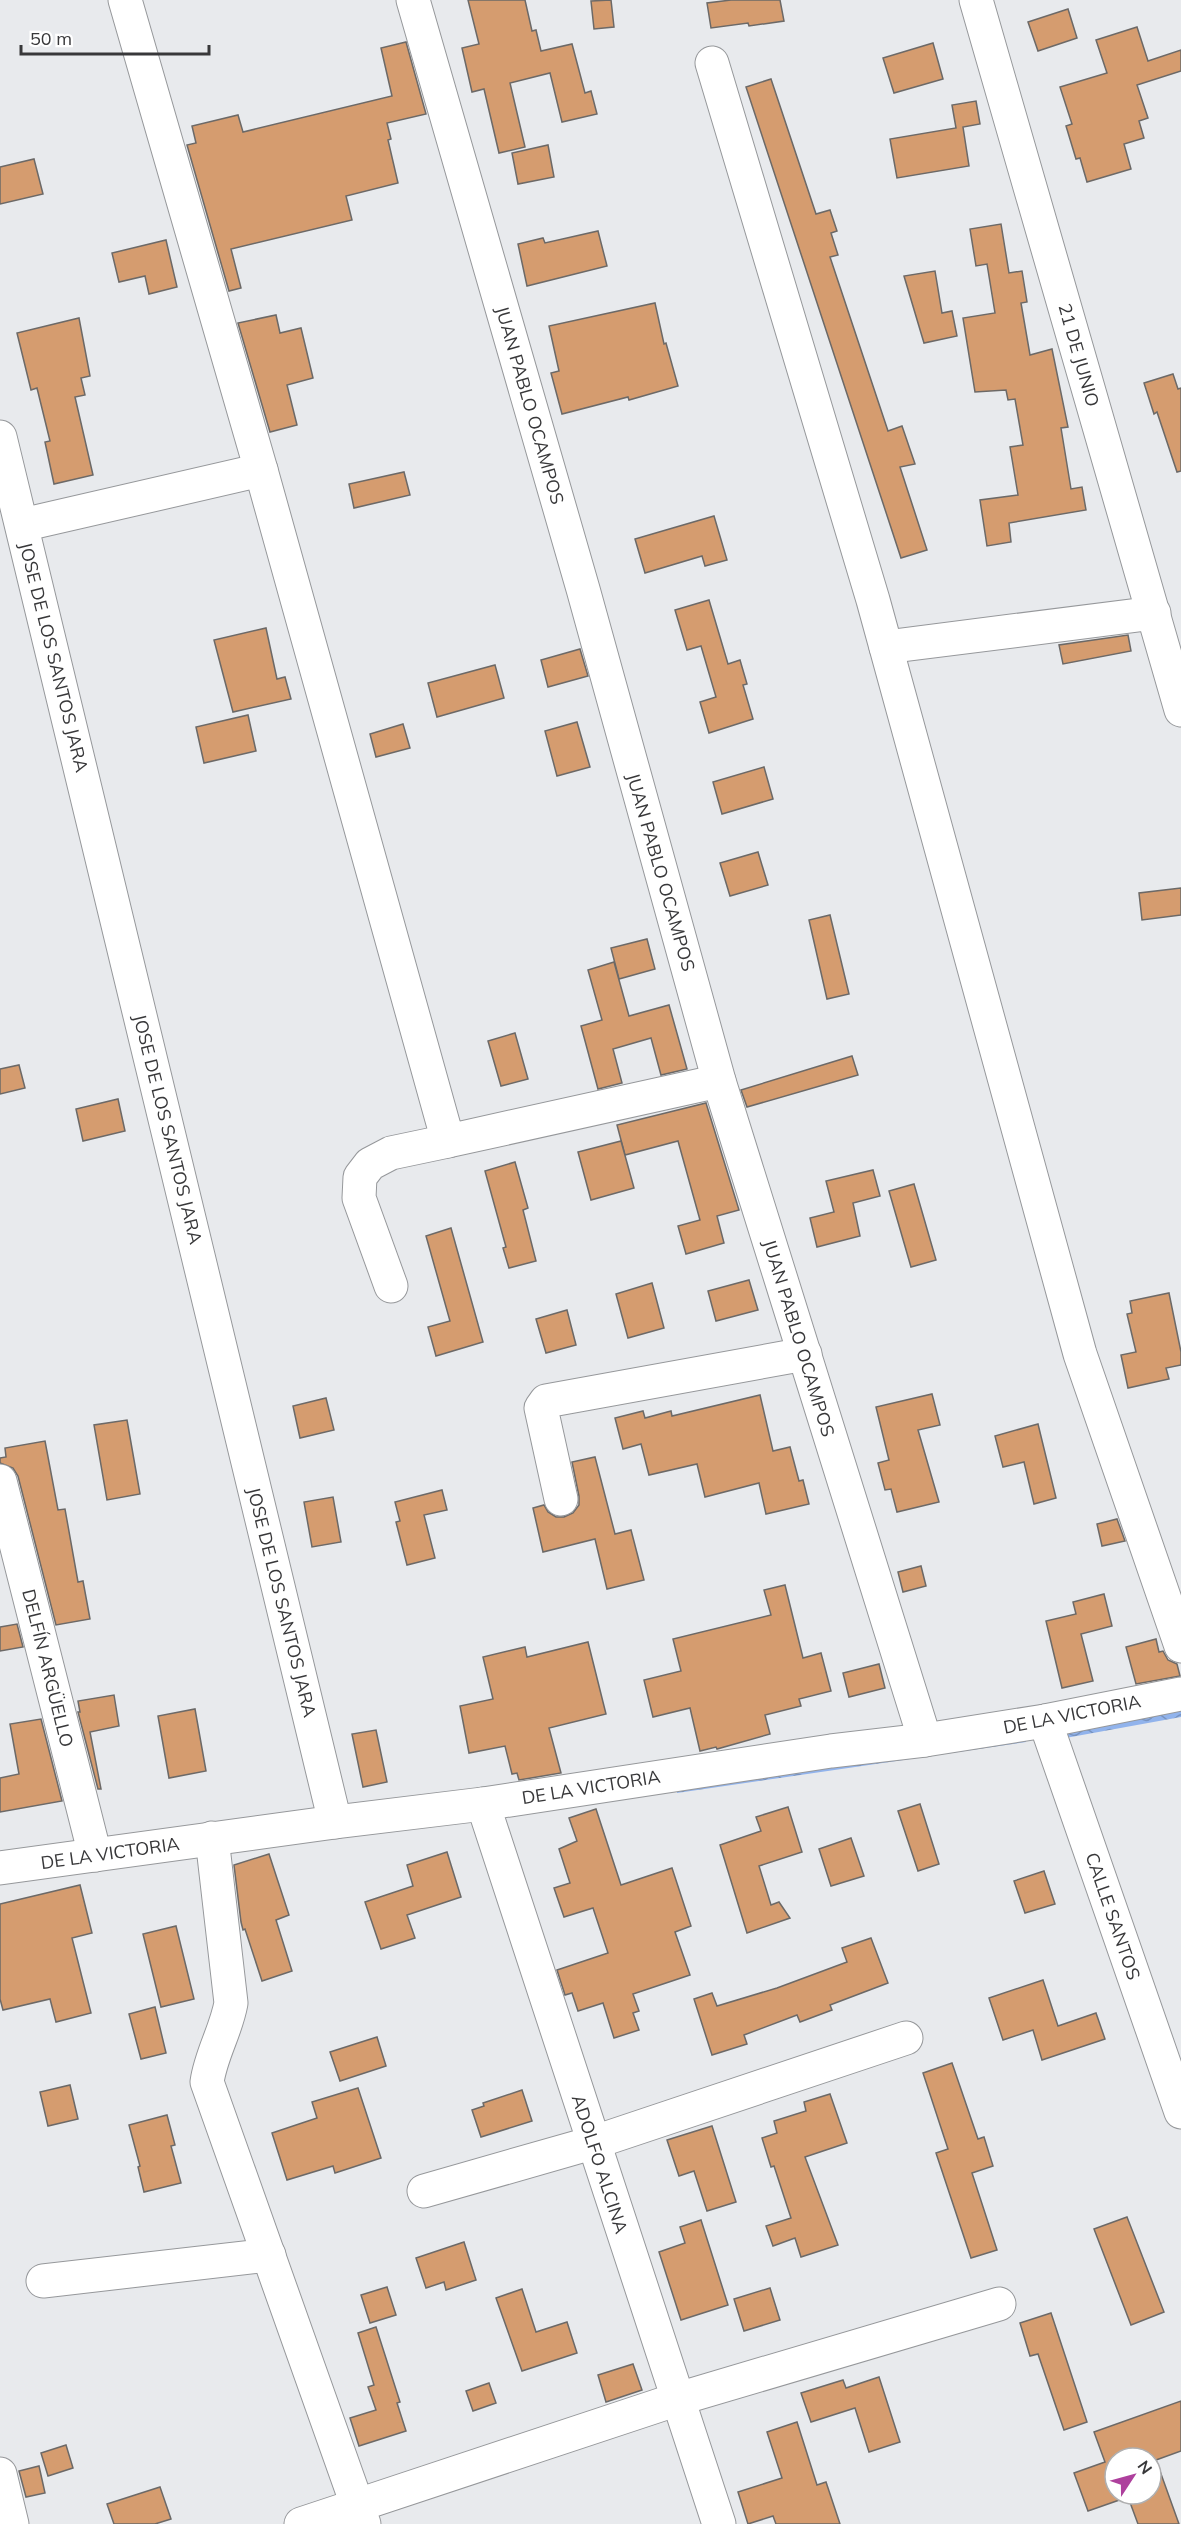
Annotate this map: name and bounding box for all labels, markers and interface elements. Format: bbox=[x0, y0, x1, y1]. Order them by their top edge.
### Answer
scale bar bbox=[21, 18, 208, 56]
text: 50 m bbox=[30, 27, 72, 50]
street label: 21 DE JUNIO bbox=[1053, 301, 1105, 409]
street label: JUAN PABLO OCAMPOS bbox=[491, 303, 569, 507]
street label: JOSE DE LOS SANTOS JARA bbox=[14, 540, 94, 774]
street label: JUAN PABLO OCAMPOS bbox=[622, 770, 700, 974]
street label: JOSE DE LOS SANTOS JARA bbox=[128, 1012, 208, 1246]
street label: JUAN PABLO OCAMPOS bbox=[758, 1236, 840, 1440]
street label: JOSE DE LOS SANTOS JARA bbox=[242, 1485, 322, 1719]
street label: DELFÍN ARGÜELLO bbox=[17, 1587, 79, 1749]
street label: DE LA VICTORIA bbox=[1001, 1689, 1143, 1739]
street label: DE LA VICTORIA bbox=[520, 1765, 662, 1809]
street label: DE LA VICTORIA bbox=[39, 1832, 181, 1874]
street label: CALLE SANTOS bbox=[1080, 1849, 1146, 1983]
street label: ADOLFO ALCINA bbox=[567, 2092, 633, 2236]
north arrow bbox=[1103, 2446, 1163, 2506]
text: N bbox=[1133, 2456, 1157, 2478]

